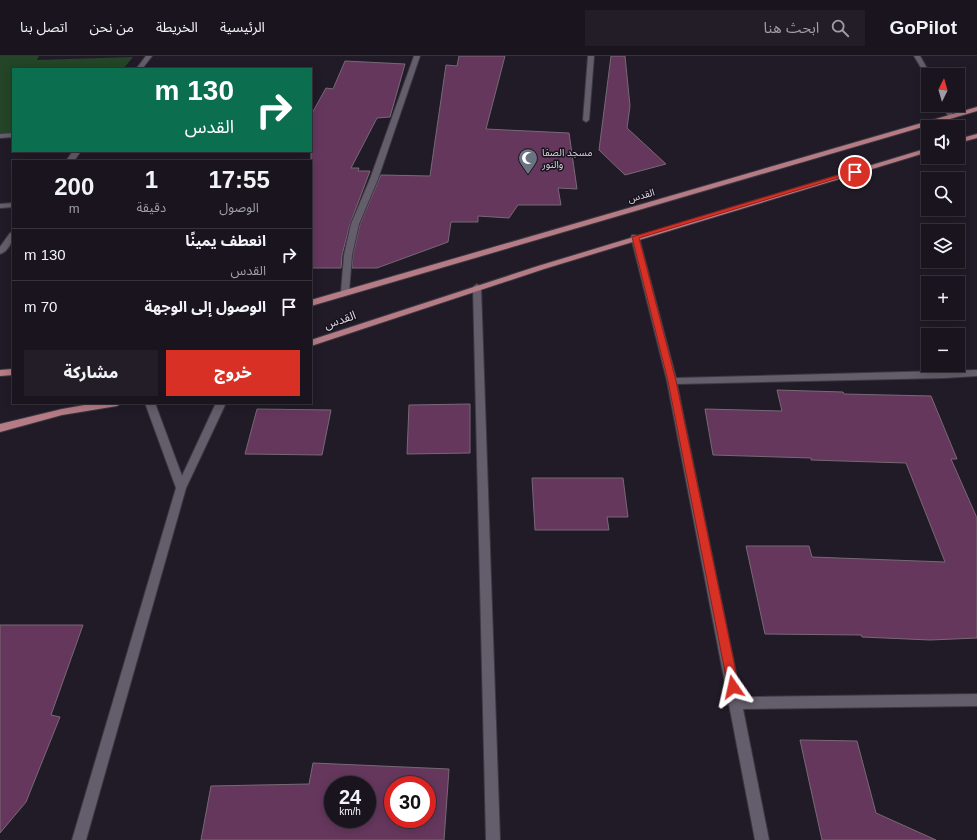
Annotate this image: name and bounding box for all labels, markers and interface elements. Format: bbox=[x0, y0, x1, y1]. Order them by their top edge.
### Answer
search box bbox=[585, 10, 865, 46]
icon: search bbox=[829, 17, 851, 39]
text: GoPilot bbox=[889, 17, 957, 38]
text: اتصل بنا bbox=[20, 19, 68, 35]
text: من نحن bbox=[90, 19, 134, 35]
text: الخريطة bbox=[156, 19, 198, 35]
text: الرئيسية bbox=[220, 19, 265, 35]
text: ابحث هنا bbox=[764, 19, 819, 36]
north arrow bbox=[921, 68, 965, 112]
map controls bbox=[921, 68, 965, 372]
text: 130 m bbox=[155, 75, 234, 106]
icon: right bbox=[248, 84, 300, 136]
text: القدس bbox=[185, 117, 234, 137]
button: sound bbox=[921, 120, 965, 164]
mosque icon: مسجد الصفا والنور bbox=[517, 147, 539, 175]
place label: مسجد الصفا والنور bbox=[541, 147, 593, 171]
pin bbox=[838, 155, 872, 189]
icon: arrive bbox=[844, 161, 866, 183]
text: 1 bbox=[145, 166, 158, 193]
text: 17:55 bbox=[208, 166, 270, 193]
button: search bbox=[921, 172, 965, 216]
text: 200 bbox=[54, 173, 94, 200]
street label: القدس bbox=[626, 186, 656, 205]
text: دقيقة bbox=[137, 200, 166, 215]
text: الوصول bbox=[219, 200, 259, 215]
text: m bbox=[69, 201, 80, 216]
button: layers bbox=[921, 224, 965, 268]
text: انعطف يمينًا bbox=[185, 232, 266, 249]
icon: right bbox=[278, 244, 300, 266]
text: 130 m bbox=[24, 246, 66, 263]
text: القدس bbox=[230, 263, 266, 278]
button: + bbox=[921, 276, 965, 320]
icon: arrive bbox=[278, 296, 300, 318]
text: 70 m bbox=[24, 298, 57, 315]
text: الوصول إلى الوجهة bbox=[144, 298, 266, 315]
street label: القدس bbox=[322, 308, 358, 332]
button: − bbox=[921, 328, 965, 372]
button: مشاركة bbox=[24, 350, 158, 396]
button: خروج bbox=[166, 350, 300, 396]
position arrow bbox=[712, 666, 754, 708]
speed limit sign: 30 bbox=[384, 776, 436, 828]
text: 24 bbox=[339, 786, 361, 808]
text: km/h bbox=[339, 806, 361, 817]

